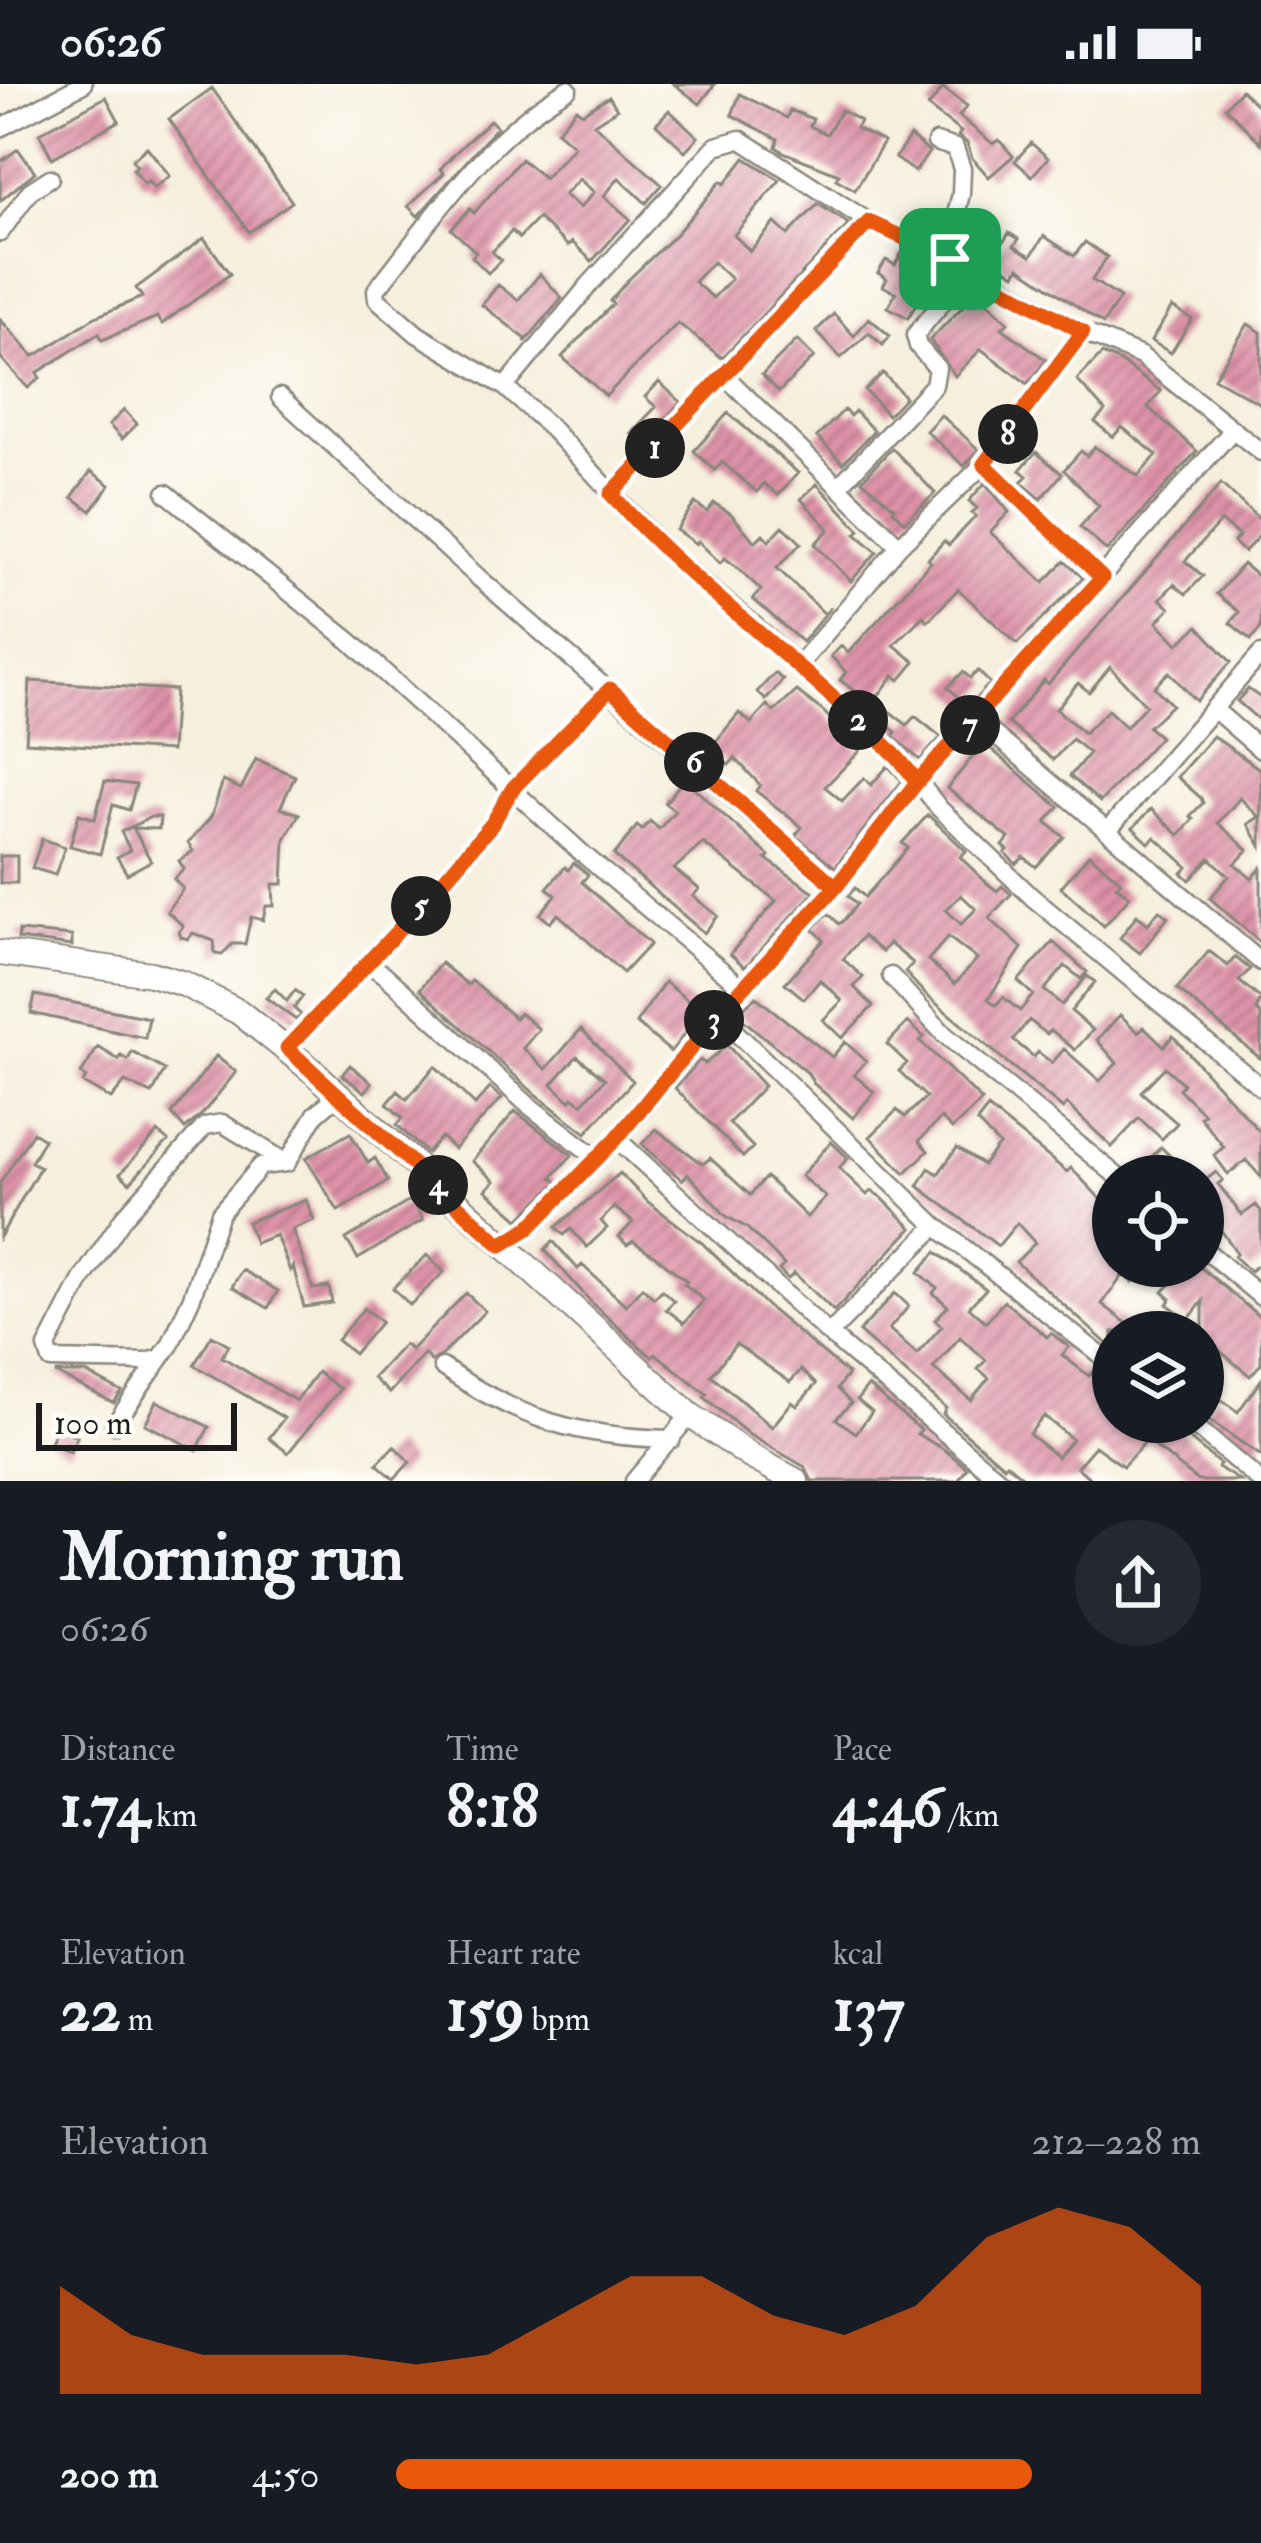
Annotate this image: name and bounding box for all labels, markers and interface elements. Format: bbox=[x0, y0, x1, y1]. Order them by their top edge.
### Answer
text: 06:26 bbox=[60, 14, 162, 70]
pin bbox=[899, 208, 1001, 310]
icon: arrive bbox=[917, 226, 983, 292]
pin: 8 bbox=[978, 404, 1038, 464]
text: 8 bbox=[1000, 413, 1016, 454]
pin: 1 bbox=[625, 418, 685, 478]
text: 1 bbox=[649, 427, 661, 468]
pin: 2 bbox=[828, 690, 888, 750]
pin: 7 bbox=[940, 695, 1000, 755]
text: 2 bbox=[850, 699, 866, 740]
text: 7 bbox=[962, 704, 978, 745]
pin: 6 bbox=[664, 732, 724, 792]
text: 6 bbox=[686, 741, 702, 782]
pin: 5 bbox=[391, 876, 451, 936]
text: 5 bbox=[414, 885, 428, 926]
pin: 3 bbox=[684, 990, 744, 1050]
text: 3 bbox=[708, 999, 720, 1040]
pin: 4 bbox=[408, 1155, 468, 1215]
map controls bbox=[1092, 1155, 1224, 1443]
button: locate bbox=[1092, 1155, 1224, 1287]
text: 4 bbox=[429, 1164, 447, 1205]
button: layers bbox=[1092, 1311, 1224, 1443]
scale bar bbox=[36, 1397, 237, 1450]
text: 100 m bbox=[54, 1403, 132, 1444]
text: Morning run bbox=[60, 1517, 404, 1600]
button: share bbox=[1075, 1520, 1201, 1646]
text: 06:26 bbox=[60, 1604, 149, 1653]
text: Distance bbox=[60, 1729, 175, 1770]
text: Time bbox=[446, 1729, 518, 1770]
text: Pace bbox=[833, 1729, 892, 1770]
text: 1.74 bbox=[60, 1770, 149, 1845]
text: 8:18 bbox=[446, 1770, 539, 1845]
text: 4:46 bbox=[833, 1770, 942, 1845]
text: km bbox=[149, 1795, 197, 1836]
text: /km bbox=[942, 1795, 999, 1836]
text: Elevation bbox=[60, 1933, 186, 1974]
text: Heart rate bbox=[446, 1933, 581, 1974]
text: kcal bbox=[833, 1933, 883, 1974]
text: 22 bbox=[60, 1974, 121, 2049]
text: 159 bbox=[446, 1974, 525, 2049]
text: 137 bbox=[833, 1974, 905, 2049]
text: m bbox=[121, 1999, 153, 2040]
text: bpm bbox=[525, 1999, 590, 2040]
text: Elevation bbox=[60, 2117, 209, 2166]
text: 212–228 m bbox=[1032, 2117, 1201, 2166]
text: 200 m bbox=[60, 2450, 158, 2499]
text: 4:50 bbox=[252, 2450, 319, 2499]

